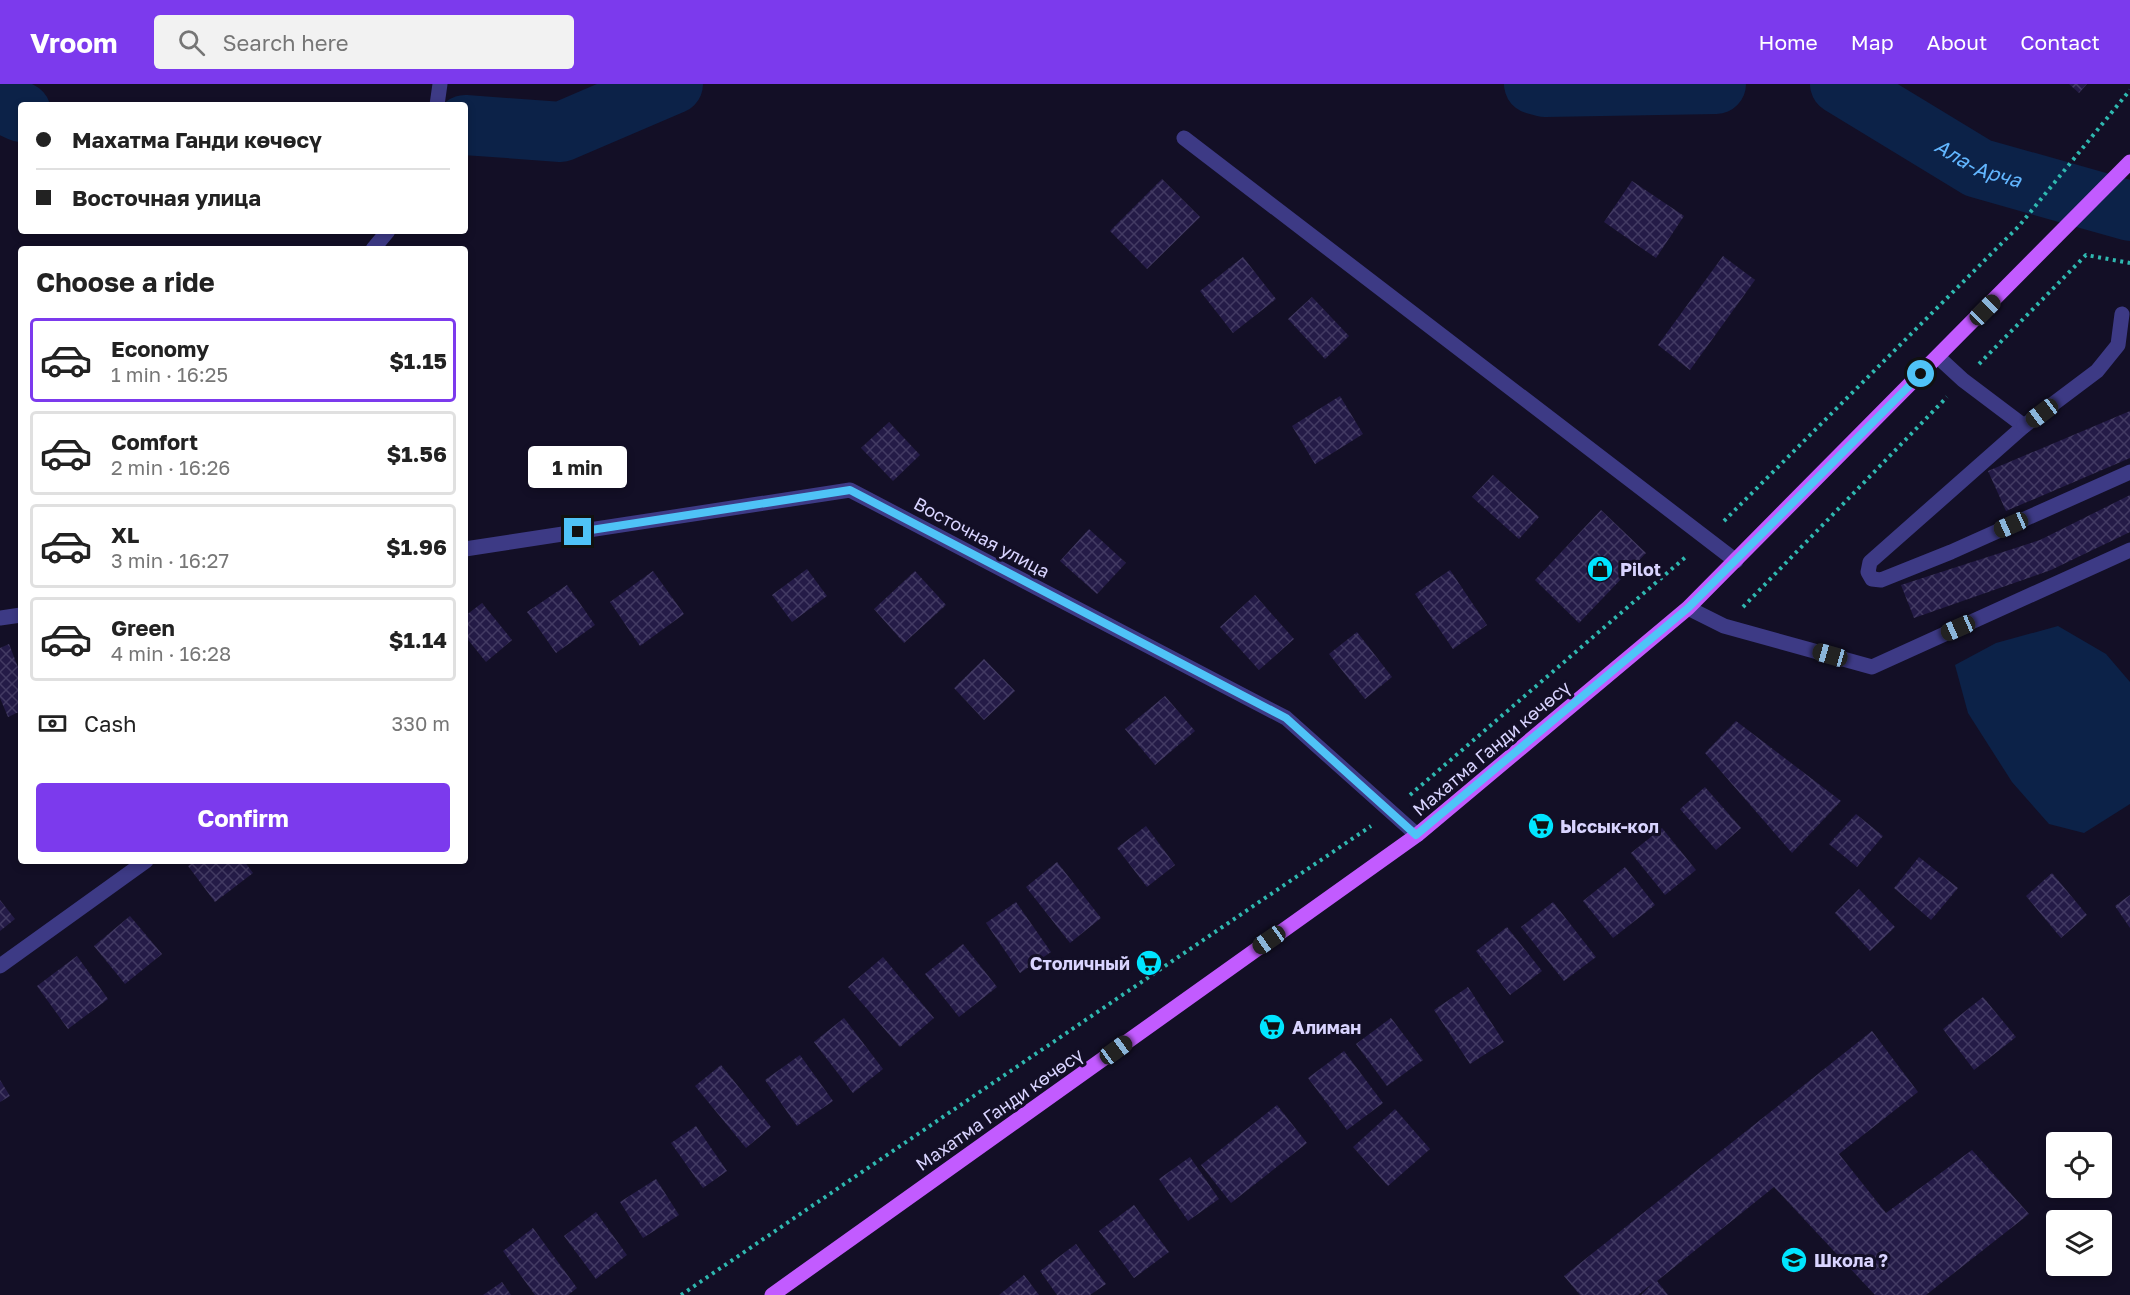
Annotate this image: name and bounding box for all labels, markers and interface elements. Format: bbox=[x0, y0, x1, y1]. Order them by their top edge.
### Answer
search box bbox=[154, 15, 574, 69]
text: Vroom bbox=[30, 26, 118, 59]
icon: search bbox=[175, 26, 208, 59]
text: Search here bbox=[223, 29, 349, 56]
text: Home bbox=[1758, 29, 1818, 55]
text: Map bbox=[1851, 29, 1894, 55]
text: About bbox=[1927, 29, 1987, 55]
text: Contact bbox=[2020, 29, 2100, 55]
text: Махатма Ганди көчөсү bbox=[72, 126, 322, 153]
water label: Ала-Арча bbox=[1931, 133, 2025, 192]
text: Восточная улица bbox=[72, 184, 261, 211]
text: Choose a ride bbox=[36, 266, 215, 298]
car bbox=[1966, 291, 2004, 329]
icon: car bbox=[39, 333, 93, 387]
text: Economy bbox=[111, 335, 209, 362]
text: $1.15 bbox=[389, 347, 447, 374]
route start bbox=[1907, 360, 1934, 387]
text: 1 min · 16:25 bbox=[111, 362, 228, 386]
car bbox=[2022, 395, 2062, 431]
icon: car bbox=[39, 426, 93, 480]
text: Comfort bbox=[111, 428, 198, 455]
text: $1.56 bbox=[386, 440, 447, 467]
callout: 1 min bbox=[528, 445, 628, 487]
text: 2 min · 16:26 bbox=[111, 455, 230, 479]
text: 1 min bbox=[552, 455, 603, 479]
street label: Восточная улица bbox=[910, 492, 1054, 582]
car bbox=[1991, 509, 2031, 541]
route end bbox=[564, 518, 591, 545]
icon: car bbox=[39, 519, 93, 573]
text: XL bbox=[111, 521, 139, 548]
text: $1.96 bbox=[386, 533, 447, 560]
text: 3 min · 16:27 bbox=[111, 548, 229, 572]
shop icon: Pilot bbox=[1585, 554, 1615, 584]
place label: Pilot bbox=[1620, 558, 1661, 580]
icon: car bbox=[39, 612, 93, 666]
car bbox=[1938, 612, 1978, 644]
text: Green bbox=[111, 614, 175, 641]
text: $1.14 bbox=[389, 626, 447, 653]
text: 4 min · 16:28 bbox=[111, 641, 231, 665]
car bbox=[1810, 641, 1850, 669]
street label: Махатма Ганди көчөсү bbox=[1408, 676, 1574, 820]
icon: cash bbox=[36, 707, 69, 740]
text: Cash bbox=[84, 710, 137, 737]
text: 330 m bbox=[392, 711, 450, 735]
button: Confirm bbox=[36, 783, 450, 852]
supermarket icon: Ыссык-кол bbox=[1526, 811, 1556, 841]
place label: Ыссык-кол bbox=[1560, 815, 1659, 837]
car bbox=[1249, 922, 1289, 958]
supermarket icon: Столичный bbox=[1134, 948, 1164, 978]
place label: Столичный bbox=[1030, 952, 1130, 974]
supermarket icon: Алиман bbox=[1257, 1012, 1287, 1042]
place label: Алиман bbox=[1292, 1016, 1361, 1038]
car bbox=[1096, 1032, 1136, 1068]
street label: Махатма Ганди көчөсү bbox=[911, 1043, 1087, 1175]
map controls bbox=[2046, 1132, 2112, 1276]
button: locate bbox=[2046, 1132, 2112, 1198]
button: layers bbox=[2046, 1210, 2112, 1276]
school or university icon: Школа ? bbox=[1779, 1245, 1809, 1275]
place label: Школа ? bbox=[1814, 1249, 1888, 1271]

